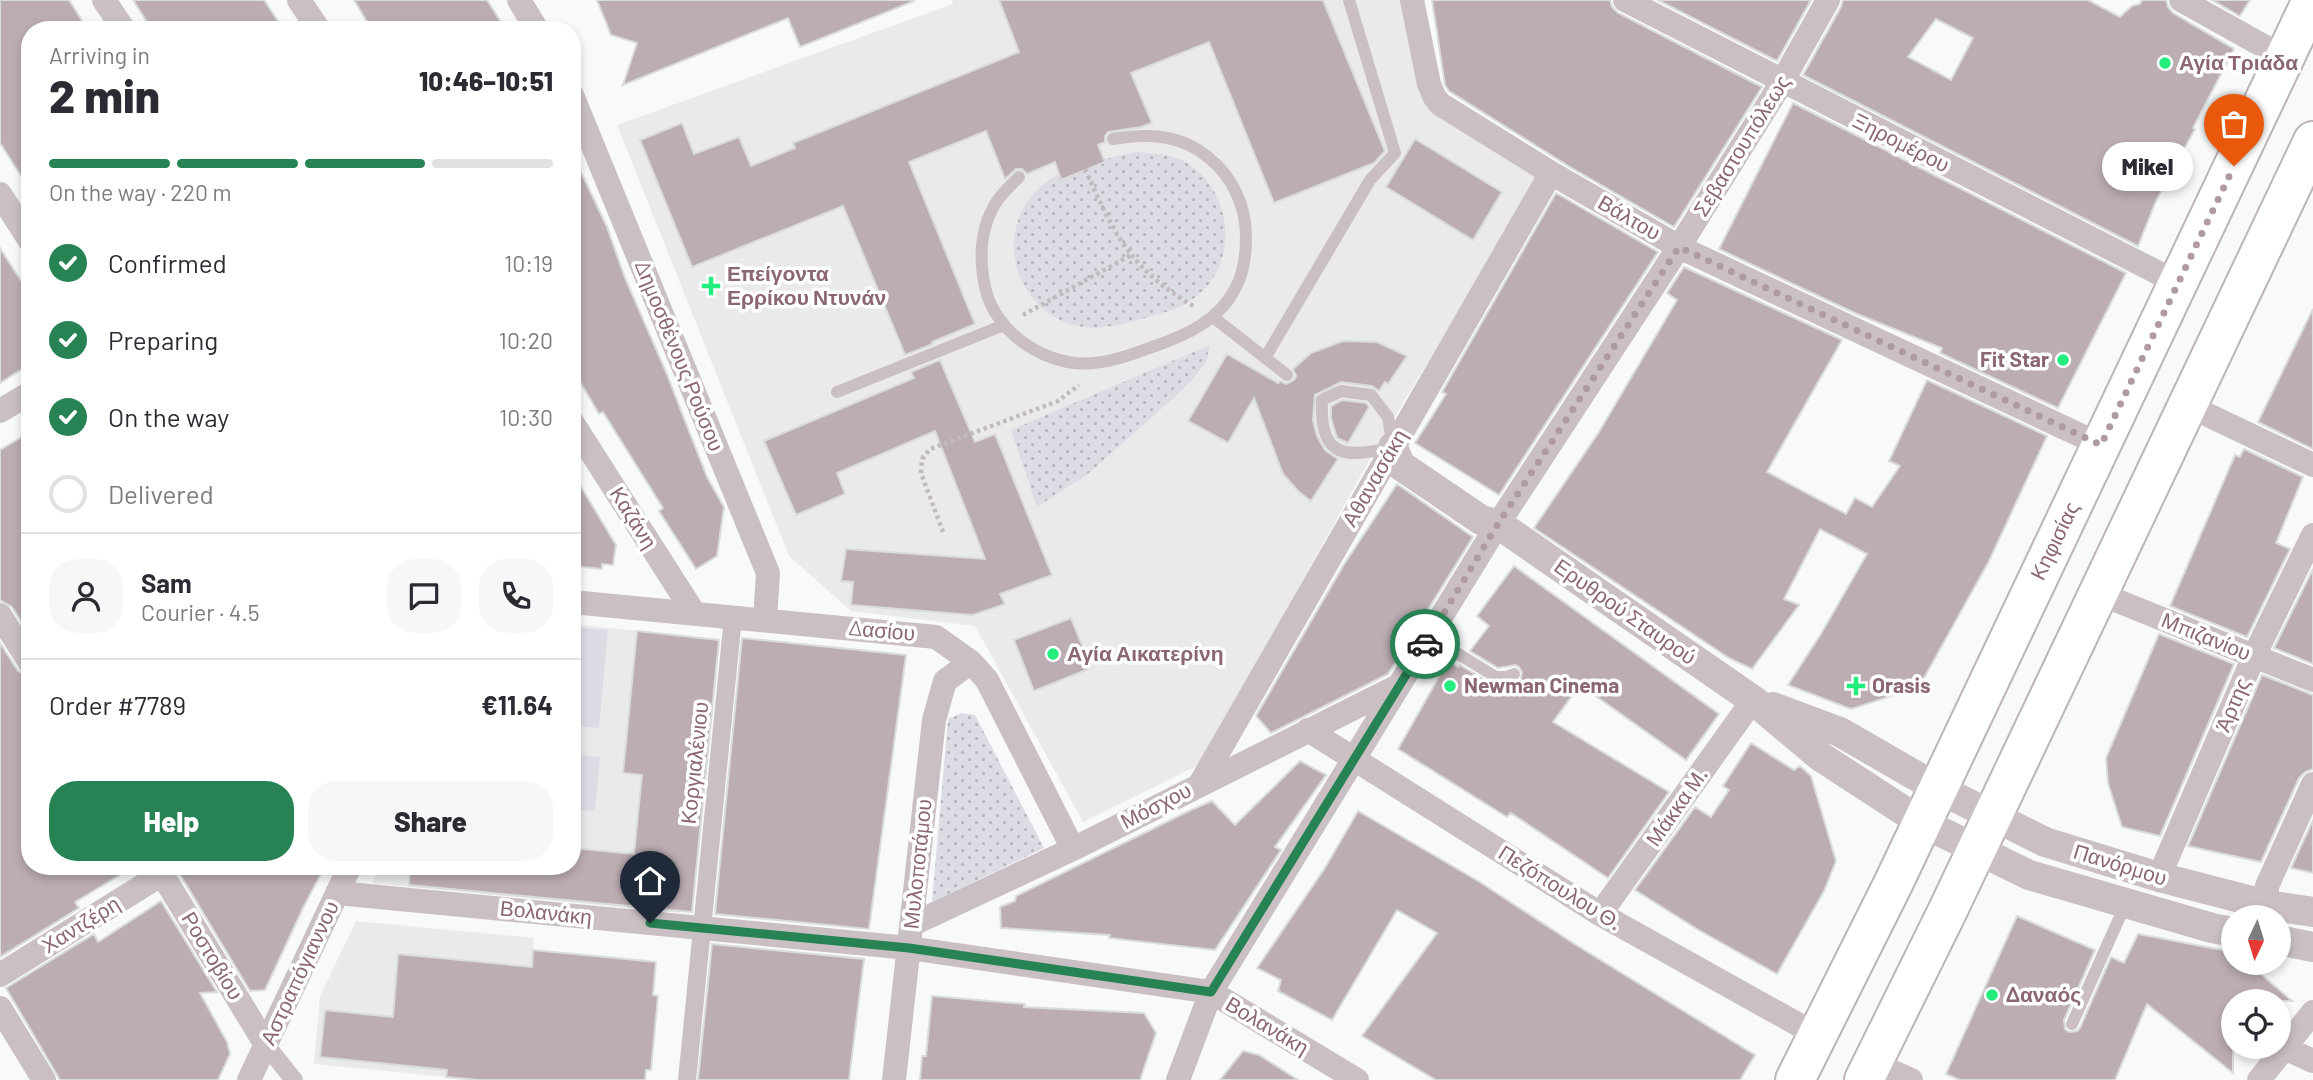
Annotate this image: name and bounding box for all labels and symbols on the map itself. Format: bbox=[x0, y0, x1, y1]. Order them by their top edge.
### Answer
place label: Αγία Τριάδα bbox=[2179, 49, 2298, 74]
marker: Αγία Τριάδα bbox=[2157, 55, 2173, 71]
street label: Σεβαστουπόλεως bbox=[1687, 70, 1794, 220]
pin bbox=[2204, 94, 2264, 166]
street label: Ξηρομέρου bbox=[1849, 107, 1954, 177]
callout: Mikel bbox=[2101, 142, 2192, 190]
street label: Βάλτου bbox=[1594, 189, 1665, 244]
street label: Δημοσθένους Ρούσου bbox=[631, 256, 730, 454]
place label: Επείγοντα Ερρίκου Ντυνάν bbox=[727, 260, 886, 309]
marker: Επείγοντα Ερρίκου Ντυνάν bbox=[701, 276, 721, 296]
place label: Fit Star bbox=[1980, 346, 2049, 371]
marker: Fit Star bbox=[2055, 352, 2071, 368]
street label: Αθανασάκη bbox=[1336, 424, 1411, 530]
street label: Καζάνη bbox=[606, 482, 663, 553]
street label: Κηφισίας bbox=[2024, 497, 2083, 584]
street label: Ερυθρού Σταυρού bbox=[1550, 553, 1701, 669]
street label: Μπιζανίου bbox=[2158, 606, 2255, 665]
courier bbox=[1390, 609, 1460, 679]
street label: Δασίου bbox=[848, 614, 916, 645]
place label: Αγία Αικατερίνη bbox=[1067, 640, 1224, 665]
marker: Αγία Αικατερίνη bbox=[1045, 646, 1061, 662]
place label: Newman Cinema bbox=[1464, 672, 1619, 697]
place label: Orasis bbox=[1872, 672, 1931, 697]
street label: Άρτης bbox=[2209, 674, 2254, 735]
marker: Orasis bbox=[1846, 676, 1866, 696]
marker: Newman Cinema bbox=[1442, 678, 1458, 694]
street label: Κοργιαλένιου bbox=[675, 700, 712, 825]
street label: Μάκκα Μ. bbox=[1640, 762, 1712, 850]
street label: Μόσχου bbox=[1116, 776, 1195, 833]
street label: Μυλοποτάμου bbox=[897, 798, 936, 930]
street label: Πανόρμου bbox=[2071, 838, 2170, 890]
street label: Πεζόπουλου Θ. bbox=[1495, 839, 1627, 935]
pin bbox=[620, 851, 680, 923]
street label: Χαντζέρη bbox=[37, 890, 124, 957]
street label: Βολανάκη bbox=[499, 894, 593, 929]
street label: Αστραπόγιαννου bbox=[254, 896, 343, 1048]
north arrow bbox=[2221, 905, 2291, 975]
street label: Ροστοβίου bbox=[177, 907, 249, 1004]
place label: Δαναός bbox=[2006, 981, 2081, 1007]
marker: Δαναός bbox=[1984, 987, 2000, 1003]
street label: Βολανάκη bbox=[1222, 990, 1314, 1059]

